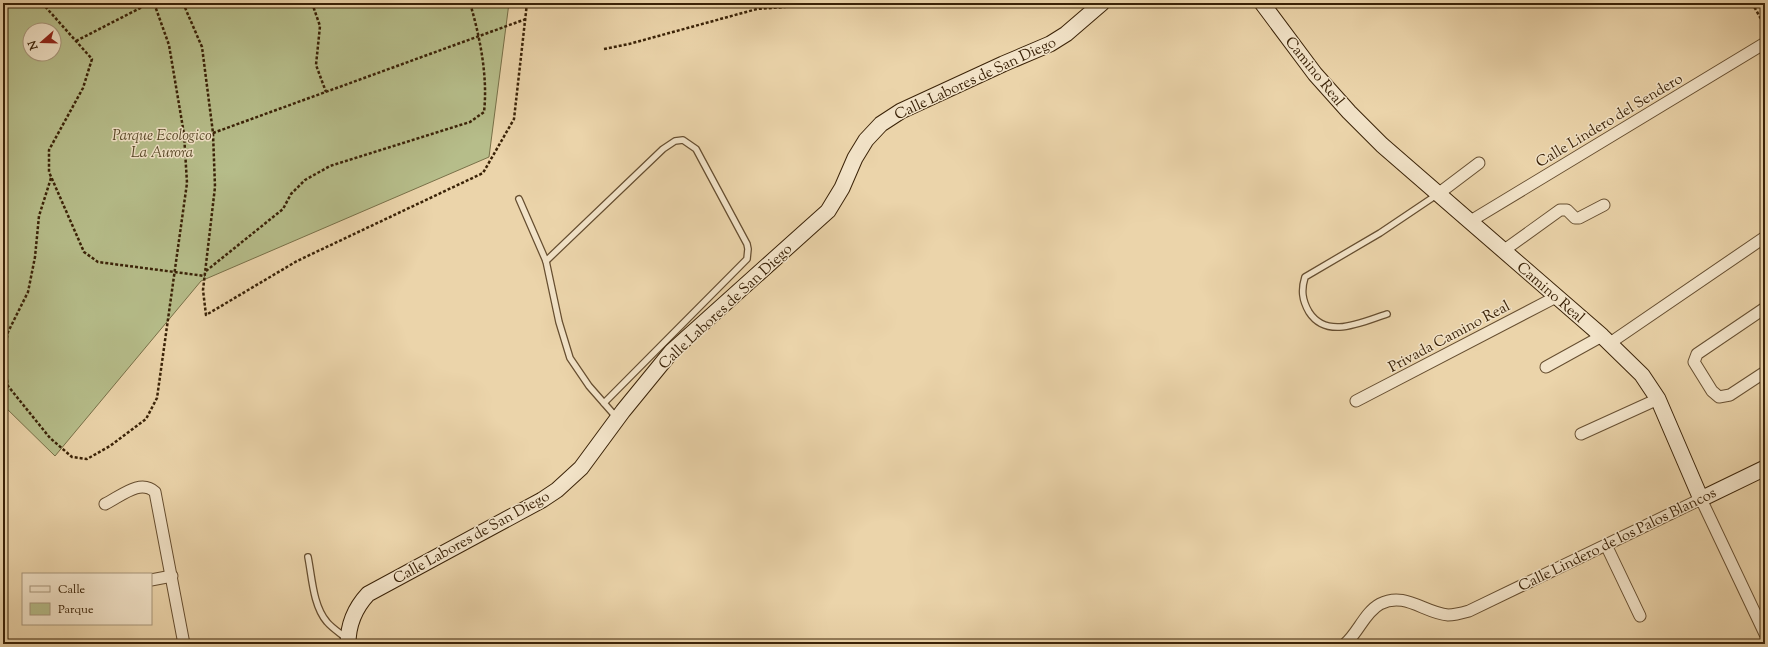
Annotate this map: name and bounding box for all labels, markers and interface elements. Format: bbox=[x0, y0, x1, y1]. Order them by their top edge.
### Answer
north arrow bbox=[22, 22, 62, 62]
street label: Calle Labores de San Diego bbox=[891, 33, 1060, 126]
street label: Camino Real bbox=[1279, 33, 1348, 111]
text: N bbox=[24, 38, 43, 53]
street label: Calle Lindero del Sendero bbox=[1532, 69, 1687, 174]
park label: Parque Ecologico La Aurora bbox=[112, 126, 212, 164]
street label: Calle Labores de San Diego bbox=[654, 239, 798, 375]
street label: Camino Real bbox=[1511, 258, 1589, 329]
street label: Privada Camino Real bbox=[1385, 296, 1514, 378]
street label: Calle Lindero de los Palos Blancos bbox=[1515, 483, 1720, 598]
street label: Calle Labores de San Diego bbox=[390, 486, 554, 590]
legend bbox=[22, 573, 152, 625]
text: Calle bbox=[58, 581, 86, 599]
text: Parque bbox=[58, 601, 94, 619]

